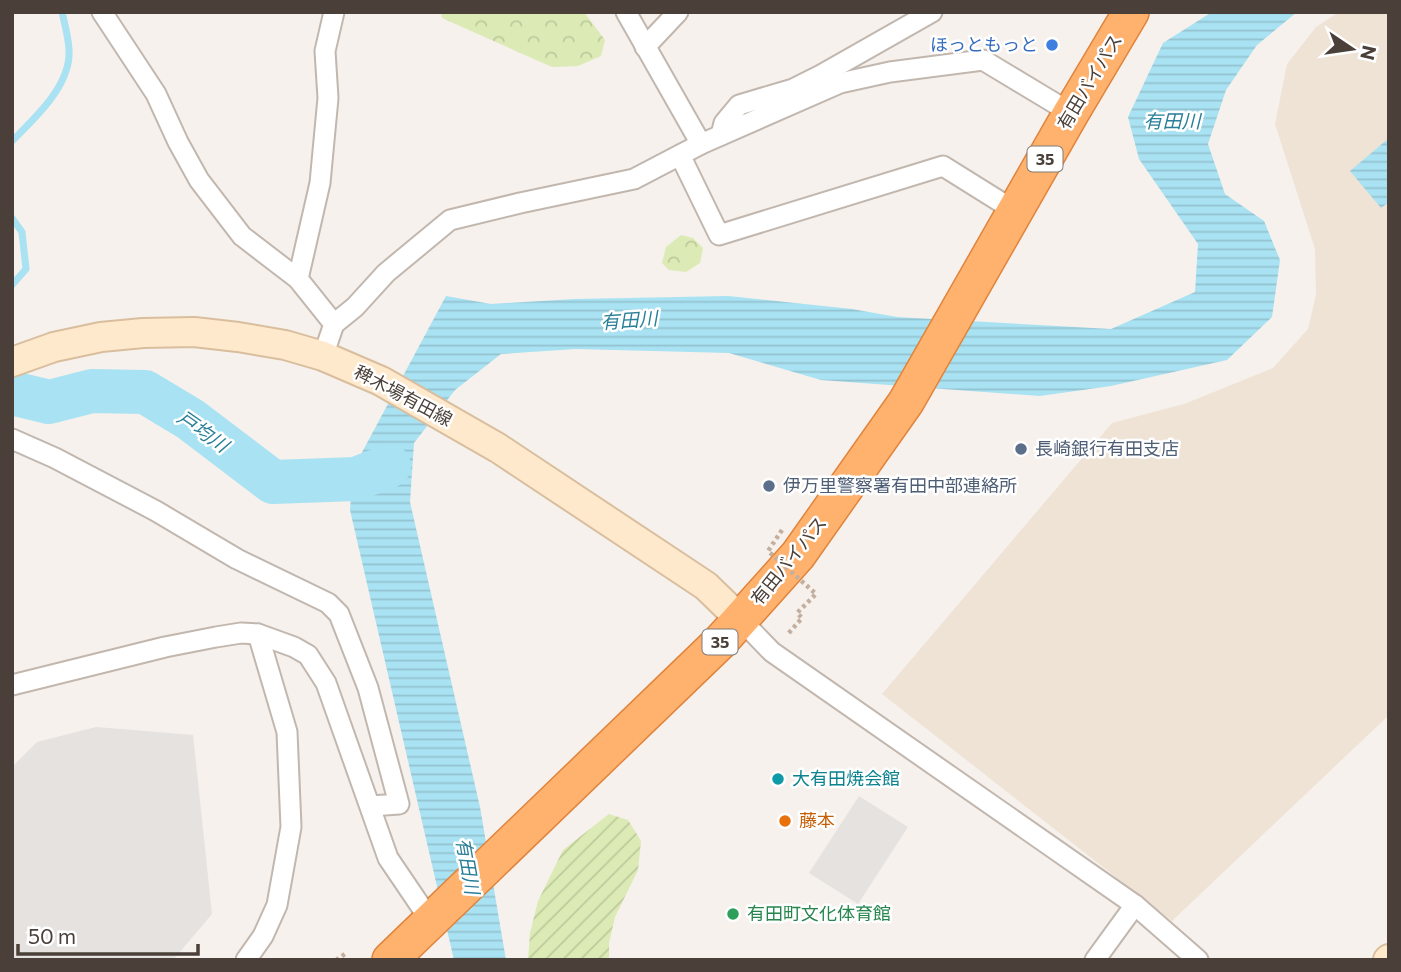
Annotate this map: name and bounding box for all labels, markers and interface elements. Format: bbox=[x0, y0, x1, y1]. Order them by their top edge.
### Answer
north arrow bbox=[1317, 14, 1387, 84]
street label: 有田バイパス bbox=[1052, 30, 1126, 133]
place label: ほっともっと bbox=[930, 33, 1038, 55]
marker: ほっともっと bbox=[1044, 37, 1060, 53]
text: N bbox=[1356, 43, 1382, 62]
water label: 有田川 bbox=[1143, 109, 1202, 132]
road number: 35 bbox=[1028, 146, 1062, 172]
water label: 有田川 bbox=[600, 306, 660, 333]
street label: 稗木場有田線 bbox=[351, 360, 456, 430]
water label: 戸均川 bbox=[173, 405, 235, 458]
place label: 長崎銀行有田支店 bbox=[1035, 437, 1179, 459]
marker: 長崎銀行有田支店 bbox=[1013, 441, 1029, 457]
place label: 伊万里警察署有田中部連絡所 bbox=[783, 474, 1017, 496]
marker: 伊万里警察署有田中部連絡所 bbox=[761, 478, 777, 494]
street label: 有田バイパス bbox=[746, 512, 831, 609]
road number: 35 bbox=[702, 629, 738, 654]
place label: 大有田焼会館 bbox=[792, 767, 900, 789]
marker: 大有田焼会館 bbox=[770, 771, 786, 787]
place label: 藤本 bbox=[799, 809, 835, 831]
marker: 藤本 bbox=[777, 813, 793, 829]
water label: 有田川 bbox=[452, 836, 485, 898]
place label: 有田町文化体育館 bbox=[747, 902, 891, 924]
marker: 有田町文化体育館 bbox=[725, 906, 741, 922]
scale bar bbox=[18, 912, 198, 956]
text: 50 m bbox=[28, 923, 76, 948]

